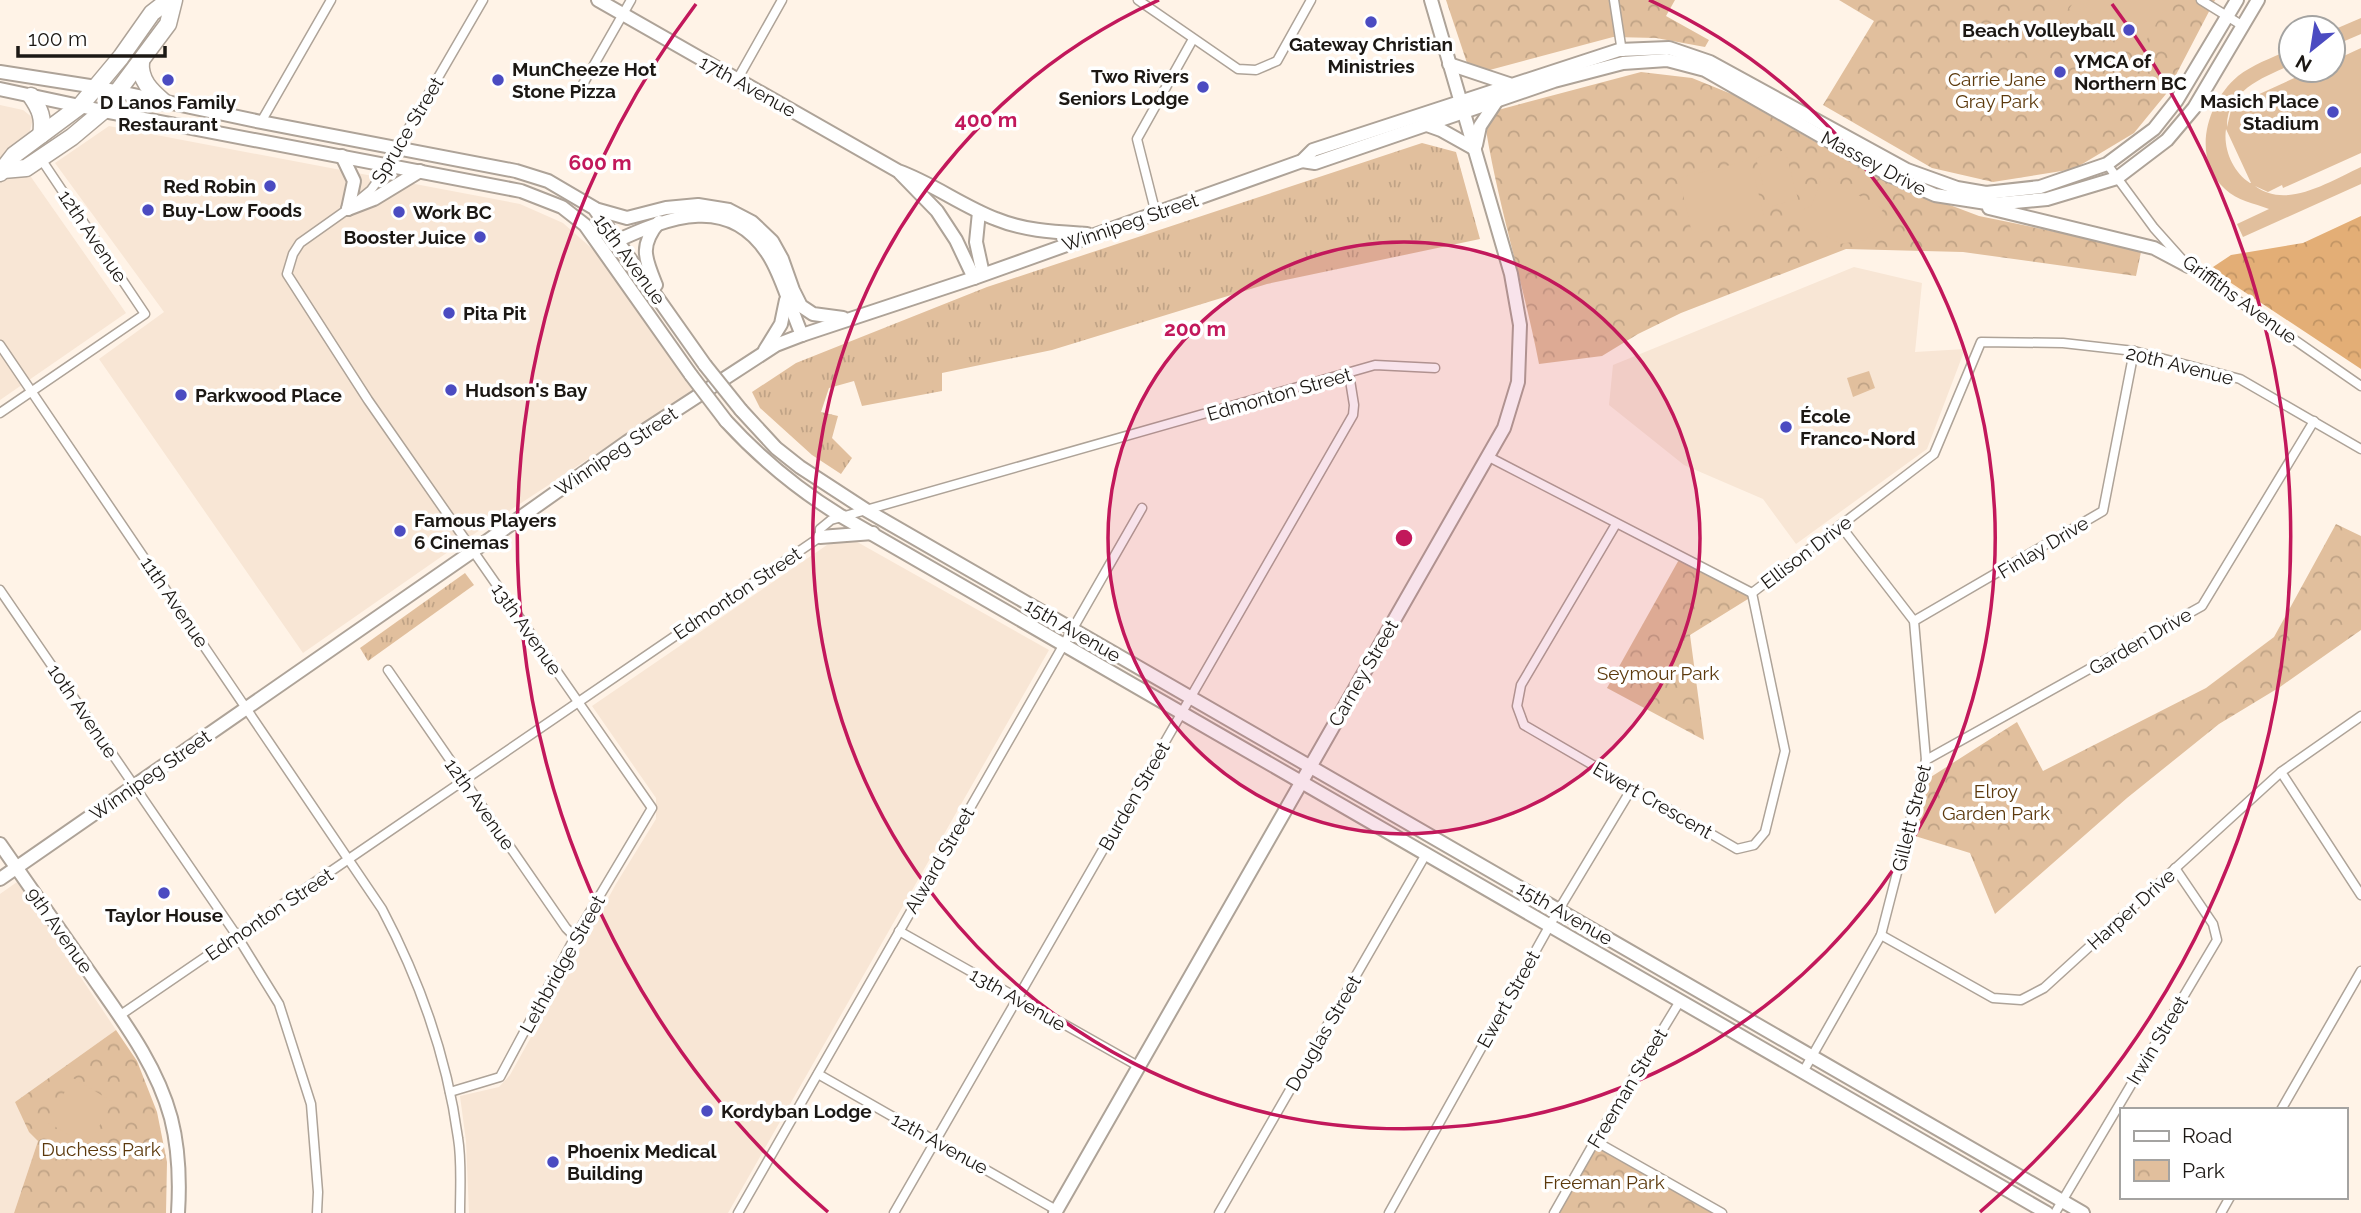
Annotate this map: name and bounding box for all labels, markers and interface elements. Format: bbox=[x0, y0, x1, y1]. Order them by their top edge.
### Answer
scale bar bbox=[18, 14, 164, 58]
marker: Gateway Christian Ministries bbox=[1363, 14, 1379, 30]
north arrow bbox=[2277, 14, 2347, 84]
place label: Beach Volleyball bbox=[1962, 19, 2116, 41]
marker: Beach Volleyball bbox=[2121, 22, 2137, 38]
text: 100 m bbox=[28, 26, 87, 51]
place label: Gateway Christian Ministries bbox=[1289, 33, 1453, 77]
place label: YMCA of Northern BC bbox=[2074, 50, 2187, 94]
street label: 17th Avenue bbox=[696, 51, 800, 121]
text: N bbox=[2292, 51, 2315, 77]
place label: MunCheeze Hot Stone Pizza bbox=[512, 58, 657, 102]
marker: YMCA of Northern BC bbox=[2052, 64, 2068, 80]
place label: Two Rivers Seniors Lodge bbox=[1059, 65, 1189, 109]
park label: Carrie Jane Gray Park bbox=[1948, 68, 2046, 112]
marker: D Lanos Family Restaurant bbox=[160, 72, 176, 88]
street label: Spruce Street bbox=[367, 72, 448, 187]
marker: MunCheeze Hot Stone Pizza bbox=[490, 72, 506, 88]
marker: Two Rivers Seniors Lodge bbox=[1195, 79, 1211, 95]
place label: Masich Place Stadium bbox=[2200, 90, 2319, 134]
place label: D Lanos Family Restaurant bbox=[100, 91, 237, 135]
marker: Masich Place Stadium bbox=[2325, 104, 2341, 120]
text: 400 m bbox=[955, 107, 1017, 132]
street label: Massey Drive bbox=[1818, 126, 1930, 200]
text: 600 m bbox=[568, 150, 632, 175]
place label: Red Robin bbox=[163, 175, 256, 197]
marker: Red Robin bbox=[262, 178, 278, 194]
street label: 12th Avenue bbox=[54, 186, 132, 286]
street label: Winnipeg Street bbox=[1059, 188, 1202, 256]
place label: Buy-Low Foods bbox=[162, 199, 302, 221]
place label: Work BC bbox=[413, 201, 492, 223]
marker: Buy-Low Foods bbox=[140, 202, 156, 218]
marker: Work BC bbox=[391, 204, 407, 220]
street label: 15th Avenue bbox=[590, 209, 670, 309]
place label: Booster Juice bbox=[343, 226, 466, 248]
marker: Booster Juice bbox=[472, 229, 488, 245]
street label: Griffiths Avenue bbox=[2179, 250, 2301, 348]
place label: Pita Pit bbox=[463, 302, 527, 324]
marker: Pita Pit bbox=[441, 305, 457, 321]
text: 200 m bbox=[1164, 316, 1226, 341]
street label: 20th Avenue bbox=[2124, 341, 2236, 389]
street label: Edmonton Street bbox=[1204, 363, 1354, 425]
place label: Hudson's Bay bbox=[465, 379, 588, 401]
marker: Hudson's Bay bbox=[443, 382, 459, 398]
place label: Parkwood Place bbox=[195, 384, 342, 406]
marker: Parkwood Place bbox=[173, 387, 189, 403]
street label: Winnipeg Street bbox=[551, 402, 682, 500]
place label: École Franco-Nord bbox=[1800, 405, 1916, 449]
marker: École Franco-Nord bbox=[1778, 419, 1794, 435]
place label: Famous Players 6 Cinemas bbox=[414, 509, 557, 553]
street label: Ellison Drive bbox=[1756, 511, 1856, 593]
street label: Finlay Drive bbox=[1994, 511, 2092, 583]
marker: Famous Players 6 Cinemas bbox=[392, 523, 408, 539]
centre of rings bbox=[1392, 526, 1416, 550]
street label: Edmonton Street bbox=[669, 542, 805, 644]
street label: 11th Avenue bbox=[137, 552, 213, 652]
street label: 13th Avenue bbox=[487, 579, 567, 679]
street label: 15th Avenue bbox=[1021, 594, 1125, 666]
street label: Garden Drive bbox=[2085, 603, 2195, 679]
street label: Carney Street bbox=[1324, 615, 1403, 730]
street label: 10th Avenue bbox=[44, 660, 122, 762]
park label: Seymour Park bbox=[1597, 662, 1719, 684]
street label: Winnipeg Street bbox=[85, 725, 215, 825]
street label: Burden Street bbox=[1094, 737, 1174, 854]
street label: 12th Avenue bbox=[440, 754, 520, 854]
street label: Ewert Crescent bbox=[1590, 757, 1717, 843]
street label: Gillett Street bbox=[1887, 762, 1935, 874]
park label: Elroy Garden Park bbox=[1942, 780, 2050, 824]
street label: Alward Street bbox=[900, 802, 979, 917]
street label: Edmonton Street bbox=[201, 863, 337, 965]
street label: Harper Drive bbox=[2083, 864, 2179, 954]
street label: 15th Avenue bbox=[1513, 877, 1617, 949]
street label: 9th Avenue bbox=[22, 883, 98, 977]
marker: Taylor House bbox=[156, 885, 172, 901]
street label: Lethbridge Street bbox=[515, 891, 609, 1037]
place label: Taylor House bbox=[105, 904, 223, 926]
street label: Ewert Street bbox=[1472, 946, 1544, 1052]
street label: 13th Avenue bbox=[966, 963, 1070, 1035]
street label: Douglas Street bbox=[1281, 971, 1365, 1095]
street label: Irwin Street bbox=[2122, 991, 2192, 1088]
street label: Freeman Street bbox=[1583, 1024, 1672, 1152]
place label: Kordyban Lodge bbox=[721, 1100, 872, 1122]
marker: Kordyban Lodge bbox=[699, 1103, 715, 1119]
street label: 12th Avenue bbox=[888, 1108, 992, 1178]
legend bbox=[2120, 1108, 2347, 1199]
text: Road bbox=[2182, 1123, 2232, 1148]
park label: Duchess Park bbox=[41, 1138, 161, 1160]
place label: Phoenix Medical Building bbox=[567, 1140, 718, 1184]
marker: Phoenix Medical Building bbox=[545, 1154, 561, 1170]
text: Park bbox=[2182, 1158, 2225, 1183]
park label: Freeman Park bbox=[1543, 1171, 1665, 1193]

